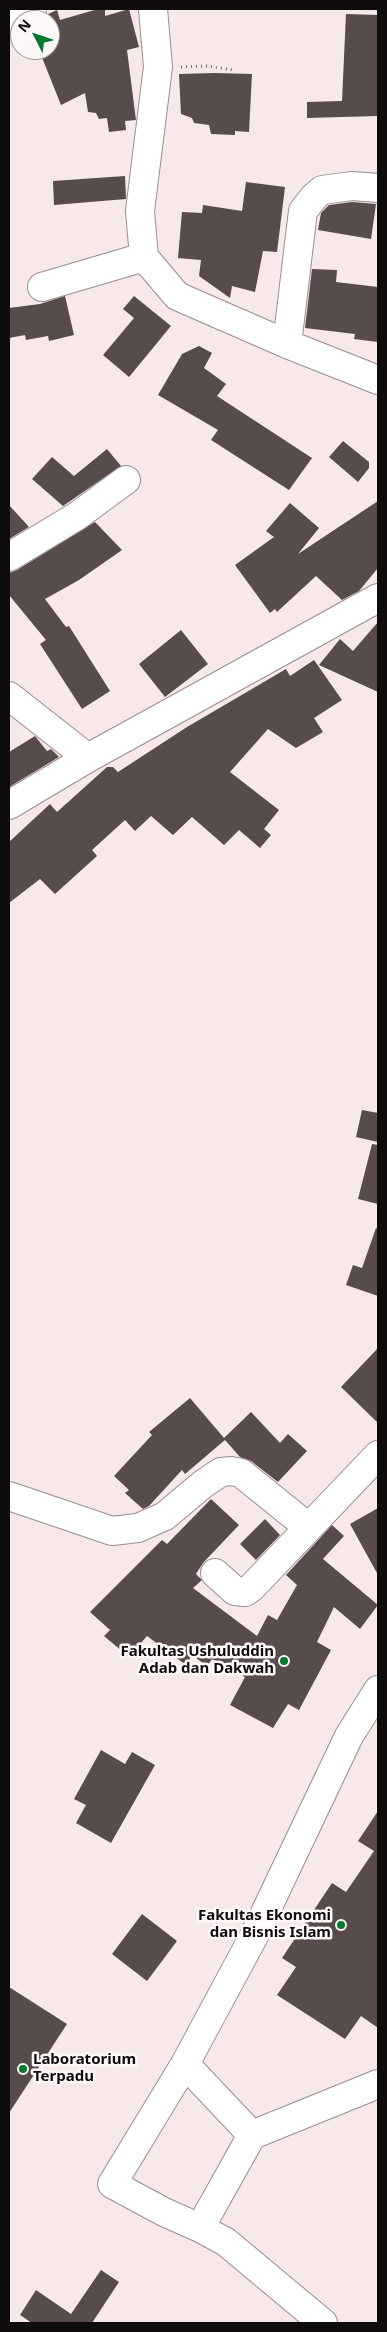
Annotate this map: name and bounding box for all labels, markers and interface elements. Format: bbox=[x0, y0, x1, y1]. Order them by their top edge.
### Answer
north arrow bbox=[10, 10, 60, 60]
text: N bbox=[13, 15, 35, 36]
place label: Fakultas Ushuluddin Adab dan Dakwah bbox=[121, 1643, 274, 1678]
marker: Fakultas Ushuluddin Adab dan Dakwah bbox=[278, 1655, 290, 1667]
place label: Fakultas Ekonomi dan Bisnis Islam bbox=[198, 1907, 331, 1942]
marker: Fakultas Ekonomi dan Bisnis Islam bbox=[335, 1919, 347, 1931]
place label: Laboratorium Terpadu bbox=[33, 2051, 136, 2086]
marker: Laboratorium Terpadu bbox=[17, 2063, 29, 2075]

